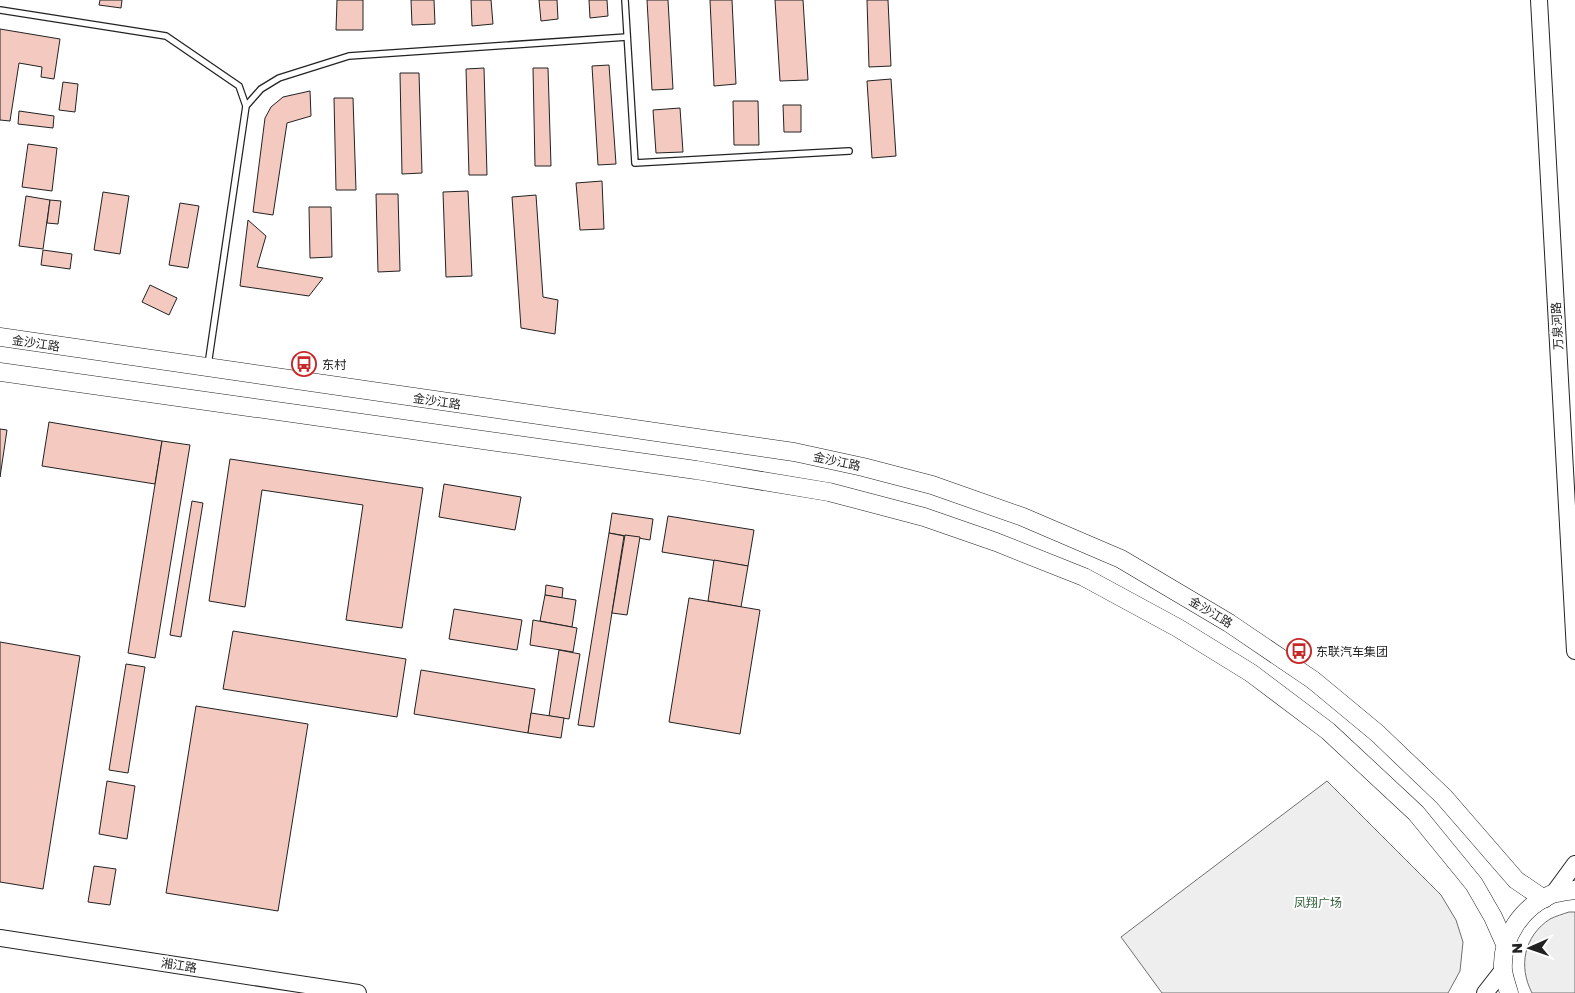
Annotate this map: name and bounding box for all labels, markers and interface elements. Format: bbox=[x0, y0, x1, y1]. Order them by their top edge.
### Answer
street label: 万泉河路 bbox=[1548, 302, 1566, 350]
street label: 金沙江路 bbox=[11, 332, 61, 354]
bus stop icon: 东村 bbox=[291, 351, 317, 377]
place label: 东村 bbox=[322, 357, 347, 372]
street label: 金沙江路 bbox=[412, 390, 462, 412]
street label: 金沙江路 bbox=[812, 449, 862, 473]
street label: 金沙江路 bbox=[1187, 593, 1235, 631]
bus stop icon: 东联汽车集团 bbox=[1286, 638, 1312, 664]
place label: 东联汽车集团 bbox=[1316, 644, 1388, 659]
park label: 凤翔广场 bbox=[1294, 895, 1342, 910]
north arrow bbox=[1505, 923, 1555, 973]
text: N bbox=[1508, 943, 1525, 954]
street label: 湘江路 bbox=[160, 955, 198, 975]

